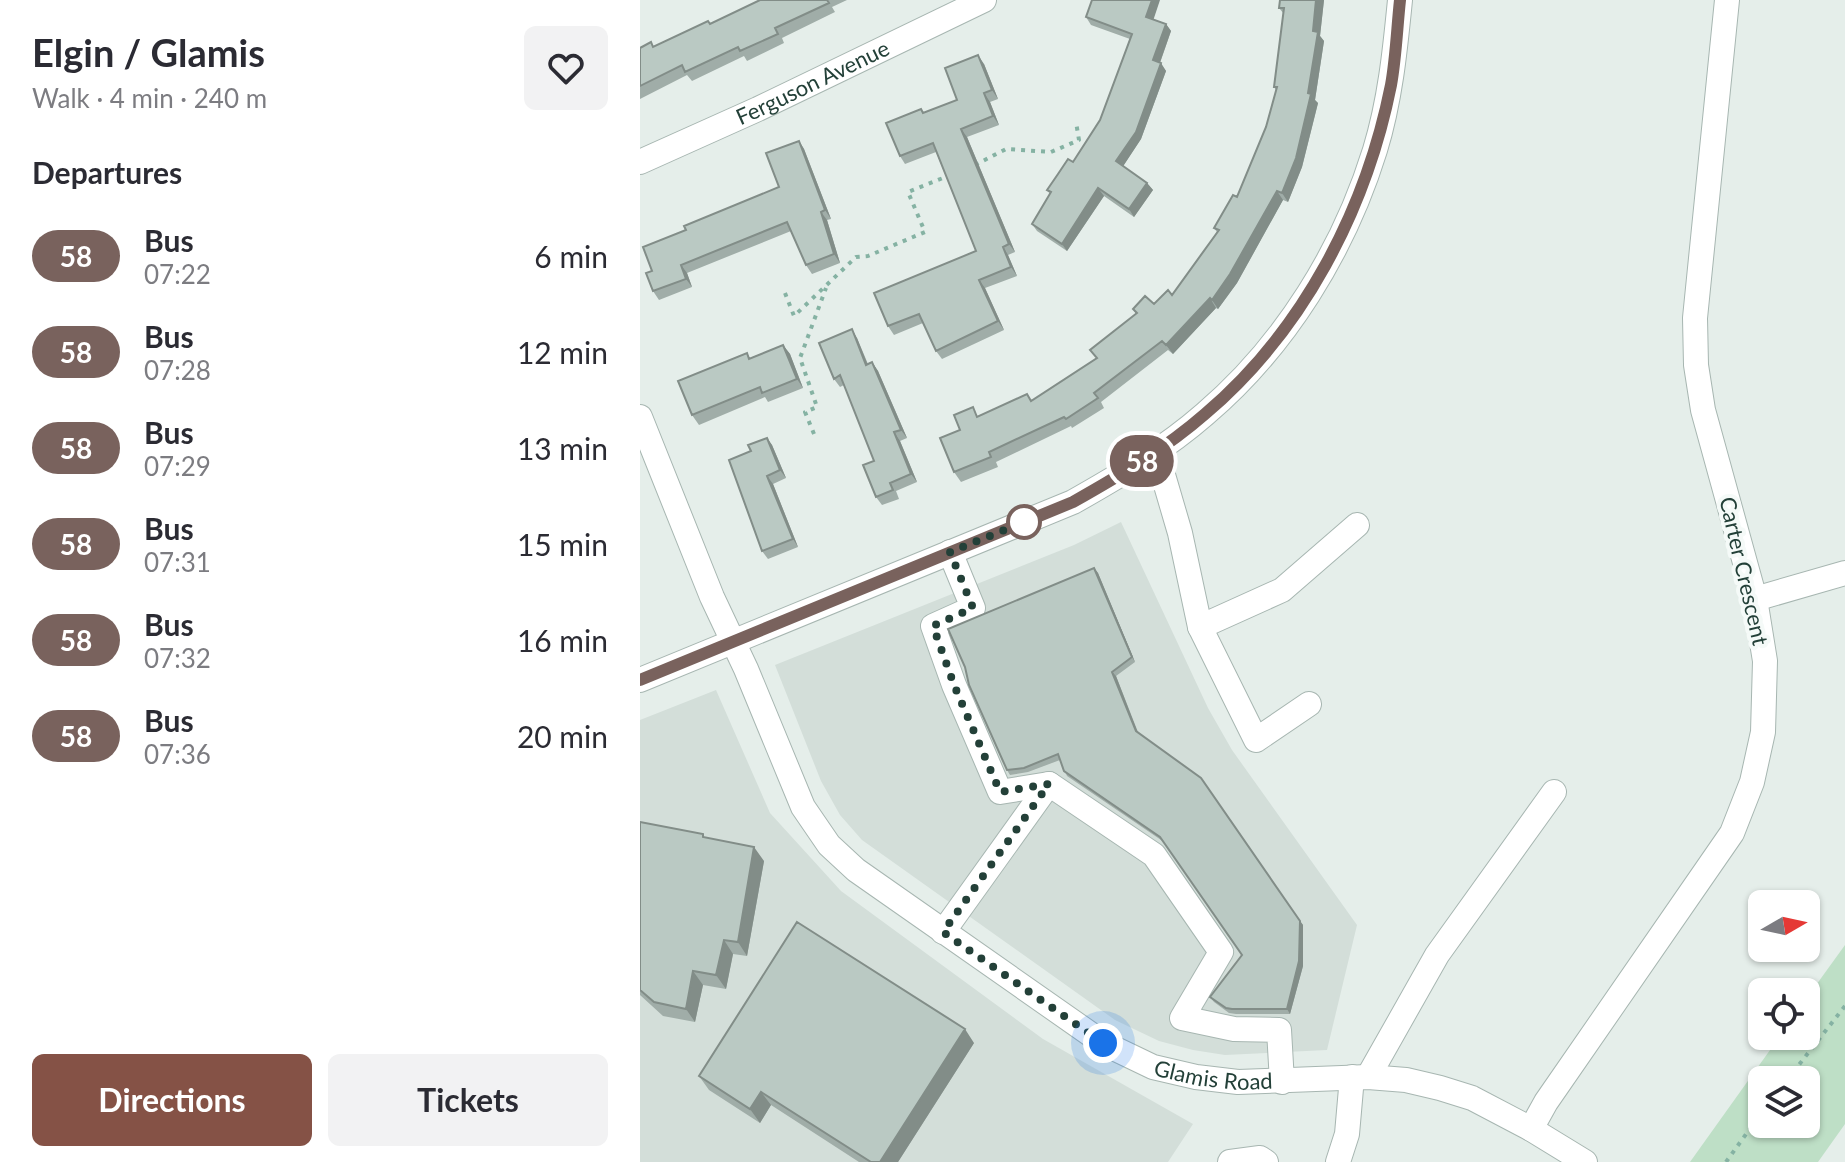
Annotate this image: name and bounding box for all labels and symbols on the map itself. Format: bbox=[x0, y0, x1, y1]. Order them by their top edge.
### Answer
street label: Ferguson Avenue bbox=[732, 34, 893, 130]
line badge: 58 bbox=[1106, 435, 1178, 487]
street label: Carter Crescent bbox=[1714, 494, 1775, 648]
unlabelled marker bbox=[1007, 505, 1041, 539]
north arrow bbox=[1748, 890, 1820, 962]
your location bbox=[1083, 1023, 1123, 1063]
street label: Glamis Road bbox=[1152, 1054, 1273, 1095]

